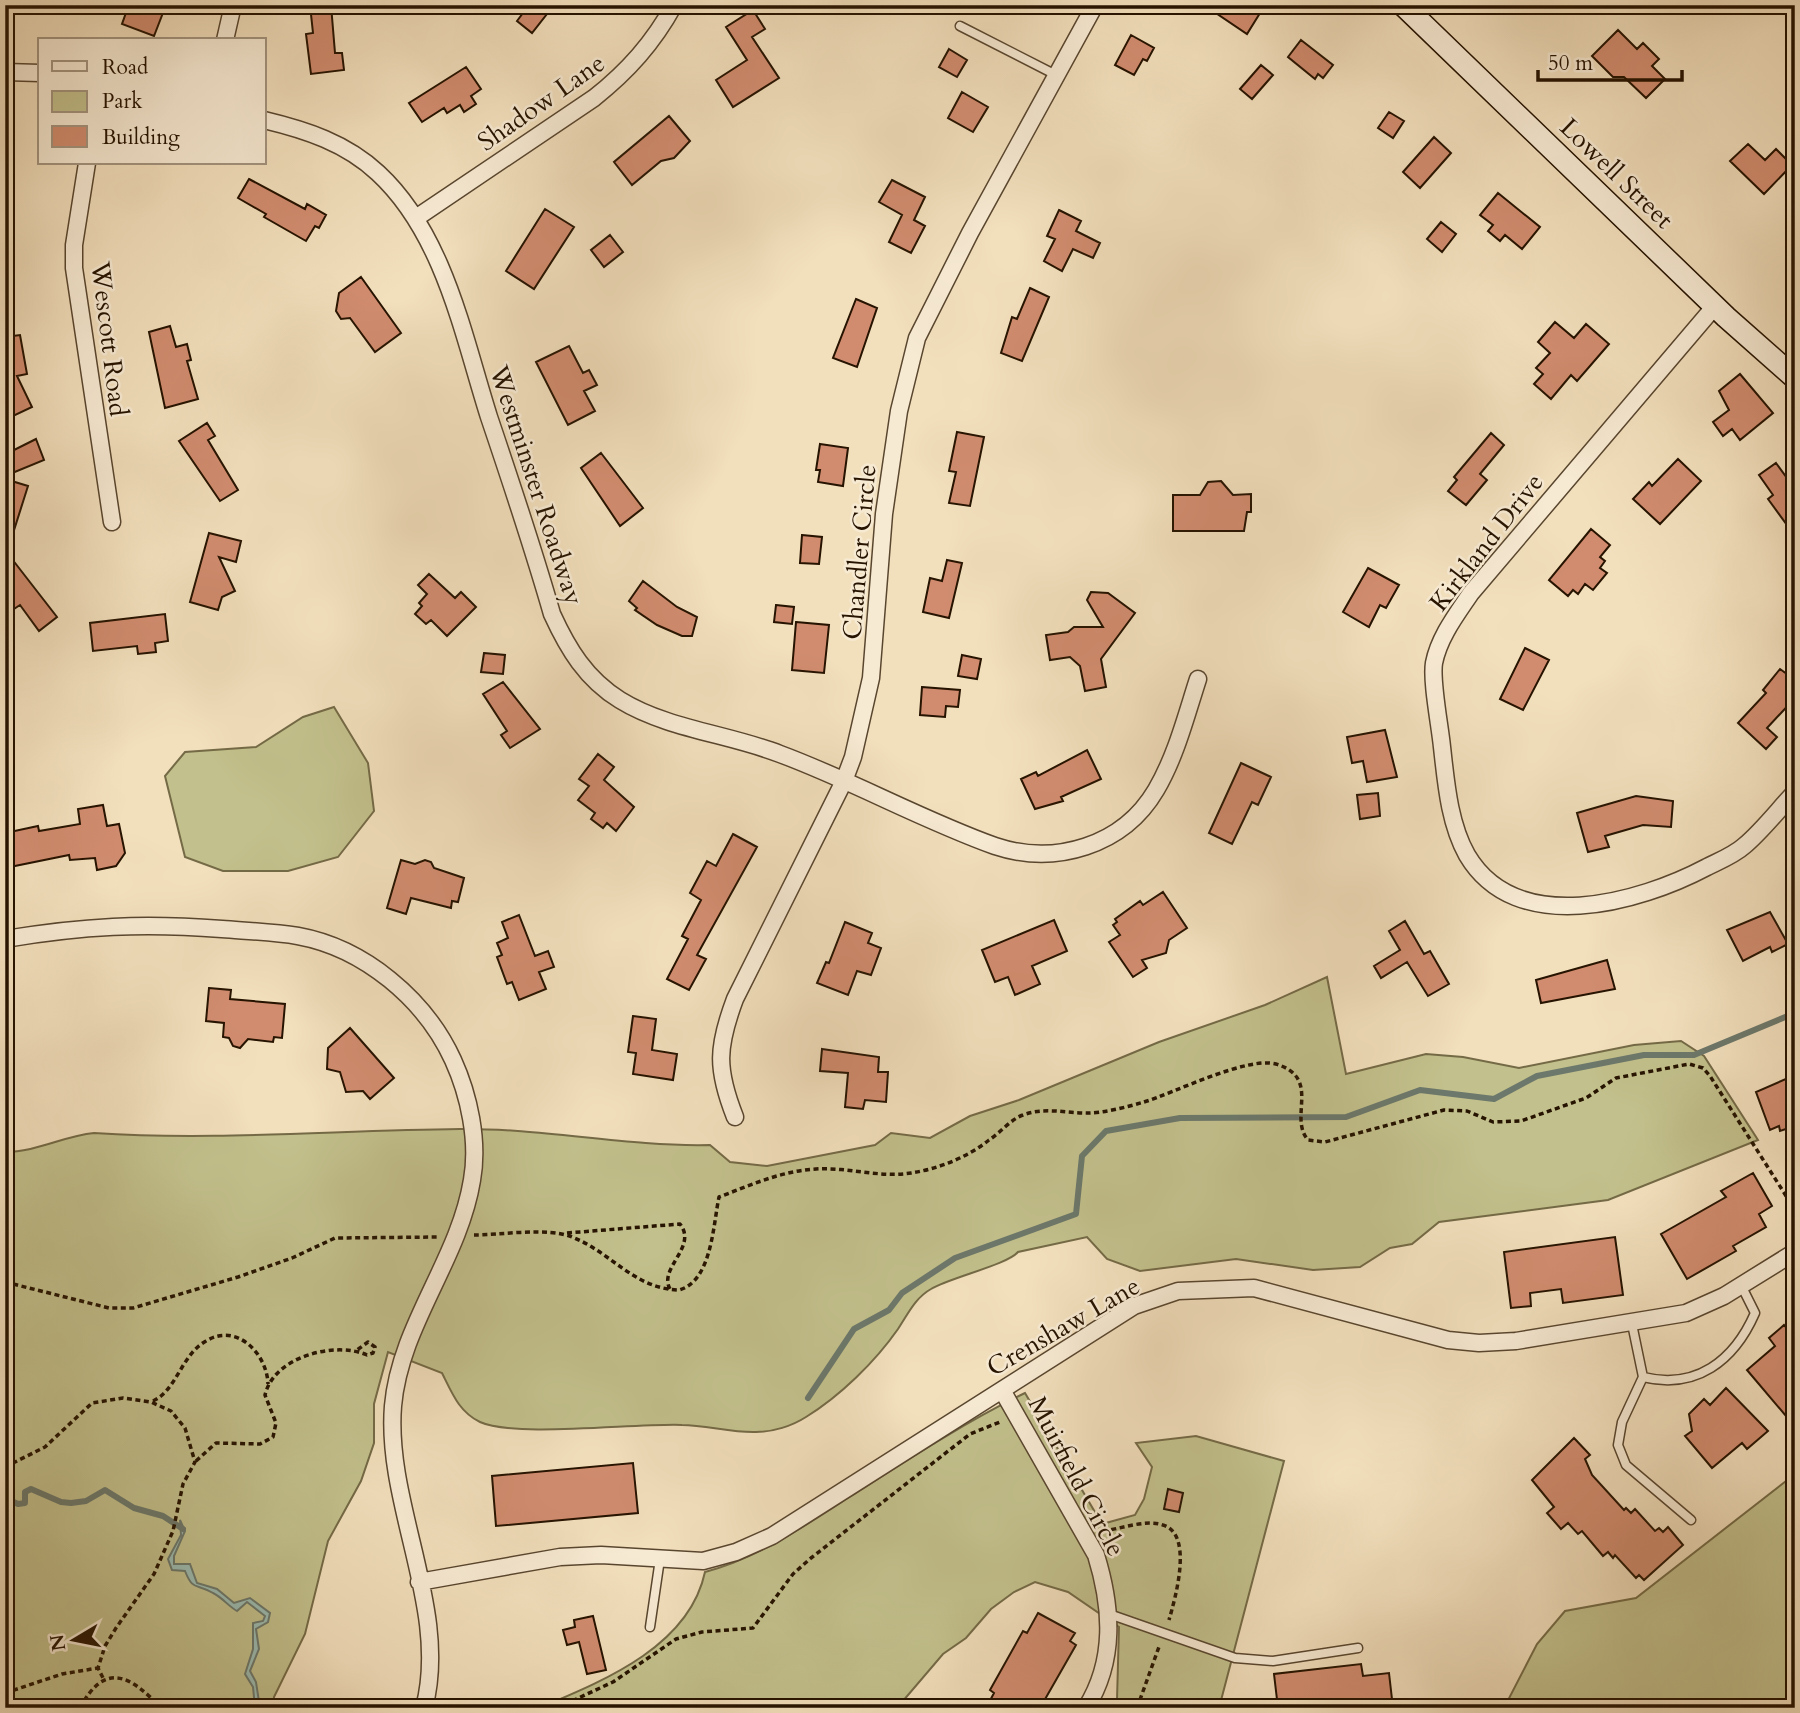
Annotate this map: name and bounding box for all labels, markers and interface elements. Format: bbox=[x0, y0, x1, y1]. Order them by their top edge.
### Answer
legend bbox=[38, 38, 266, 164]
scale bar bbox=[1538, 38, 1681, 82]
street label: Shadow Lane bbox=[471, 46, 612, 159]
text: 50 m bbox=[1548, 49, 1593, 78]
text: Road bbox=[102, 53, 148, 82]
text: Park bbox=[102, 87, 143, 116]
street label: Lowell Street bbox=[1552, 110, 1681, 236]
text: Building bbox=[102, 123, 180, 152]
street label: Wescott Road bbox=[83, 259, 136, 419]
street label: Westminster Roadway bbox=[481, 360, 592, 610]
street label: Chandler Circle bbox=[834, 463, 885, 641]
street label: Kirkland Drive bbox=[1421, 466, 1551, 619]
street label: Crenshaw Lane bbox=[980, 1268, 1146, 1384]
street label: Muirfield Circle bbox=[1020, 1390, 1133, 1562]
north arrow bbox=[38, 1604, 108, 1674]
text: N bbox=[44, 1632, 72, 1653]

